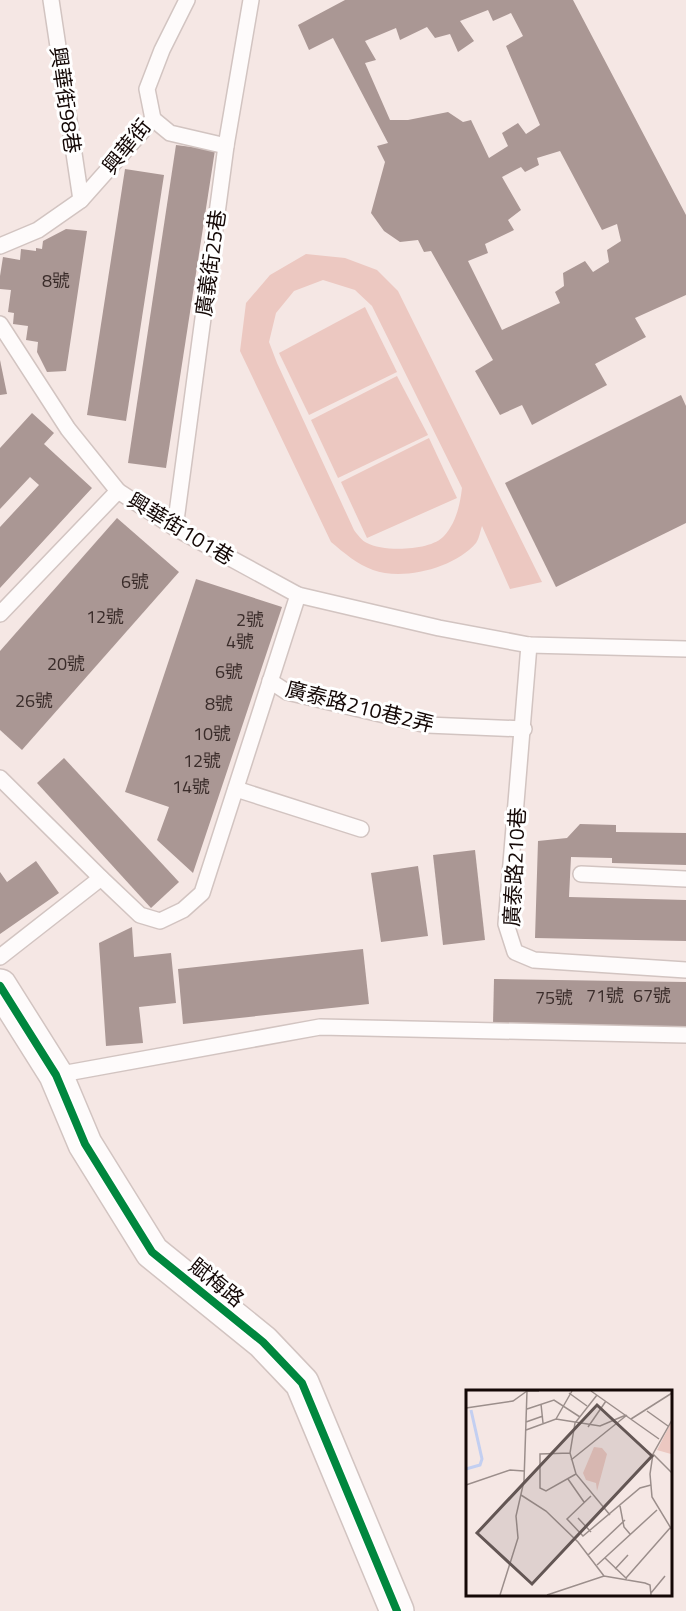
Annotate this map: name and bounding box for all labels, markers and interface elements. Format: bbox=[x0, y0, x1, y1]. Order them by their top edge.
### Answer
street label: 興華街98巷 bbox=[43, 45, 89, 155]
street label: 興華街 bbox=[94, 111, 158, 181]
street label: 廣義街25巷 bbox=[187, 208, 233, 318]
house number: 8號 bbox=[42, 267, 70, 294]
street label: 興華街101巷 bbox=[122, 484, 240, 572]
house number: 6號 bbox=[121, 568, 149, 595]
house number: 12號 bbox=[86, 603, 124, 630]
house number: 2號 bbox=[236, 606, 264, 633]
house number: 4號 bbox=[226, 628, 254, 655]
house number: 20號 bbox=[47, 650, 85, 677]
house number: 6號 bbox=[215, 658, 243, 685]
street label: 廣泰路210巷2弄 bbox=[282, 672, 438, 740]
house number: 26號 bbox=[15, 687, 53, 714]
house number: 8號 bbox=[205, 690, 233, 717]
house number: 10號 bbox=[193, 720, 231, 747]
house number: 12號 bbox=[183, 747, 221, 774]
house number: 14號 bbox=[172, 773, 210, 800]
street label: 廣泰路210巷 bbox=[495, 807, 533, 927]
house number: 71號 bbox=[586, 982, 624, 1009]
house number: 67號 bbox=[633, 982, 671, 1009]
house number: 75號 bbox=[535, 984, 573, 1011]
street label: 賦梅路 bbox=[182, 1250, 252, 1314]
inset map bbox=[466, 1390, 671, 1596]

